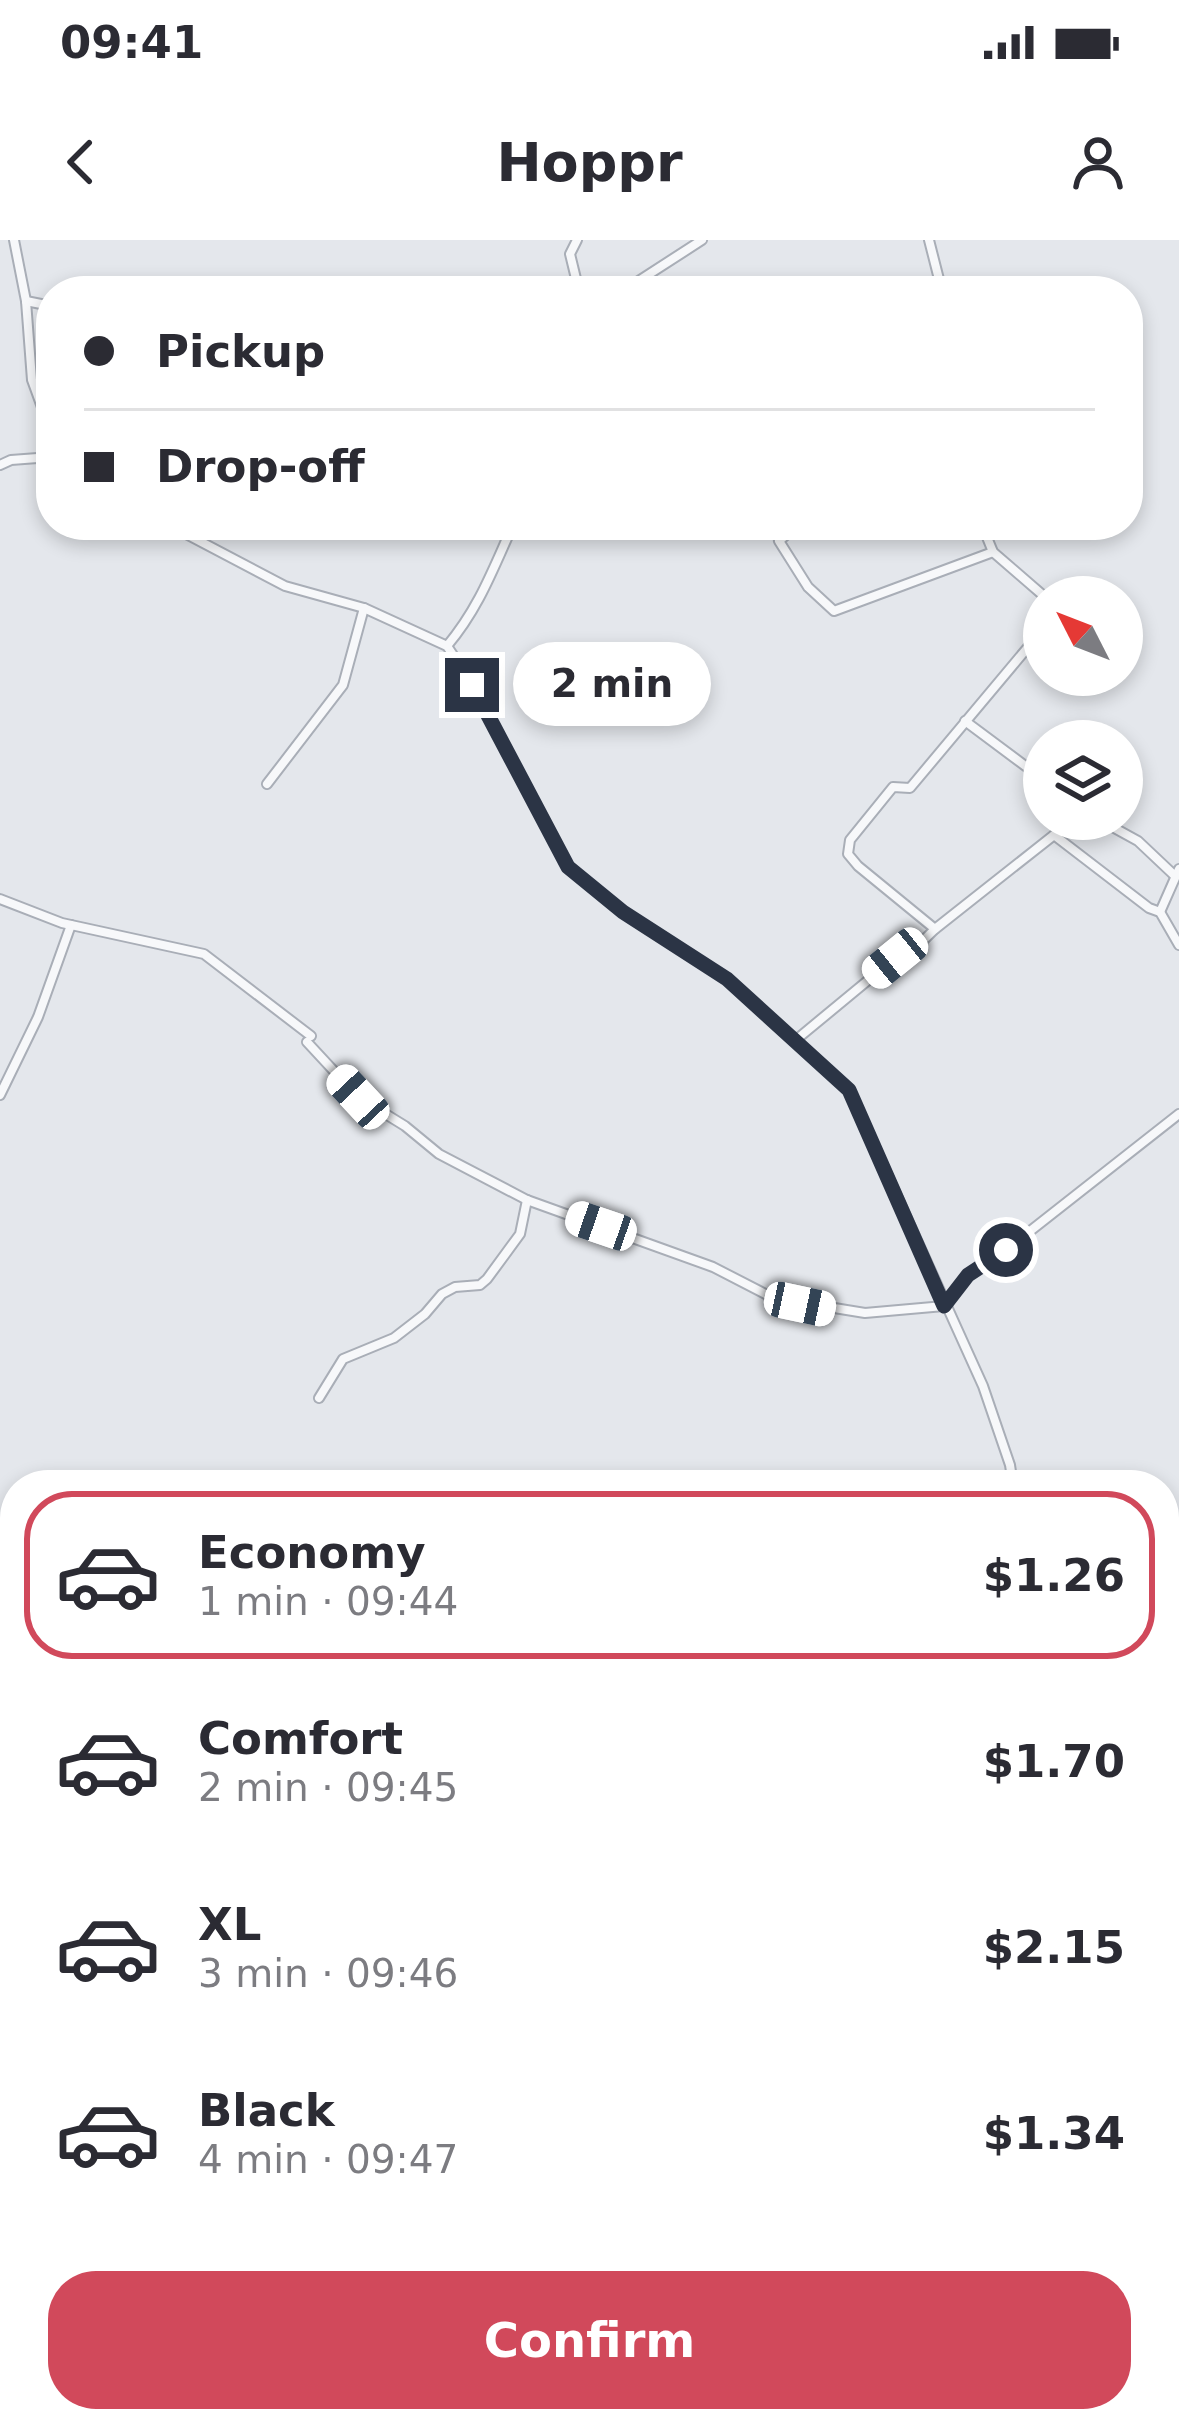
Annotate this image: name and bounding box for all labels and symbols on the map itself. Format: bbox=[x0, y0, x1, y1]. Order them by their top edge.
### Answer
north arrow bbox=[1023, 576, 1143, 696]
callout: 2 min bbox=[514, 643, 712, 727]
route end bbox=[445, 658, 499, 712]
car bbox=[856, 921, 934, 995]
car bbox=[320, 1058, 396, 1136]
car bbox=[561, 1197, 641, 1255]
route start bbox=[979, 1223, 1033, 1277]
car bbox=[761, 1279, 839, 1329]

